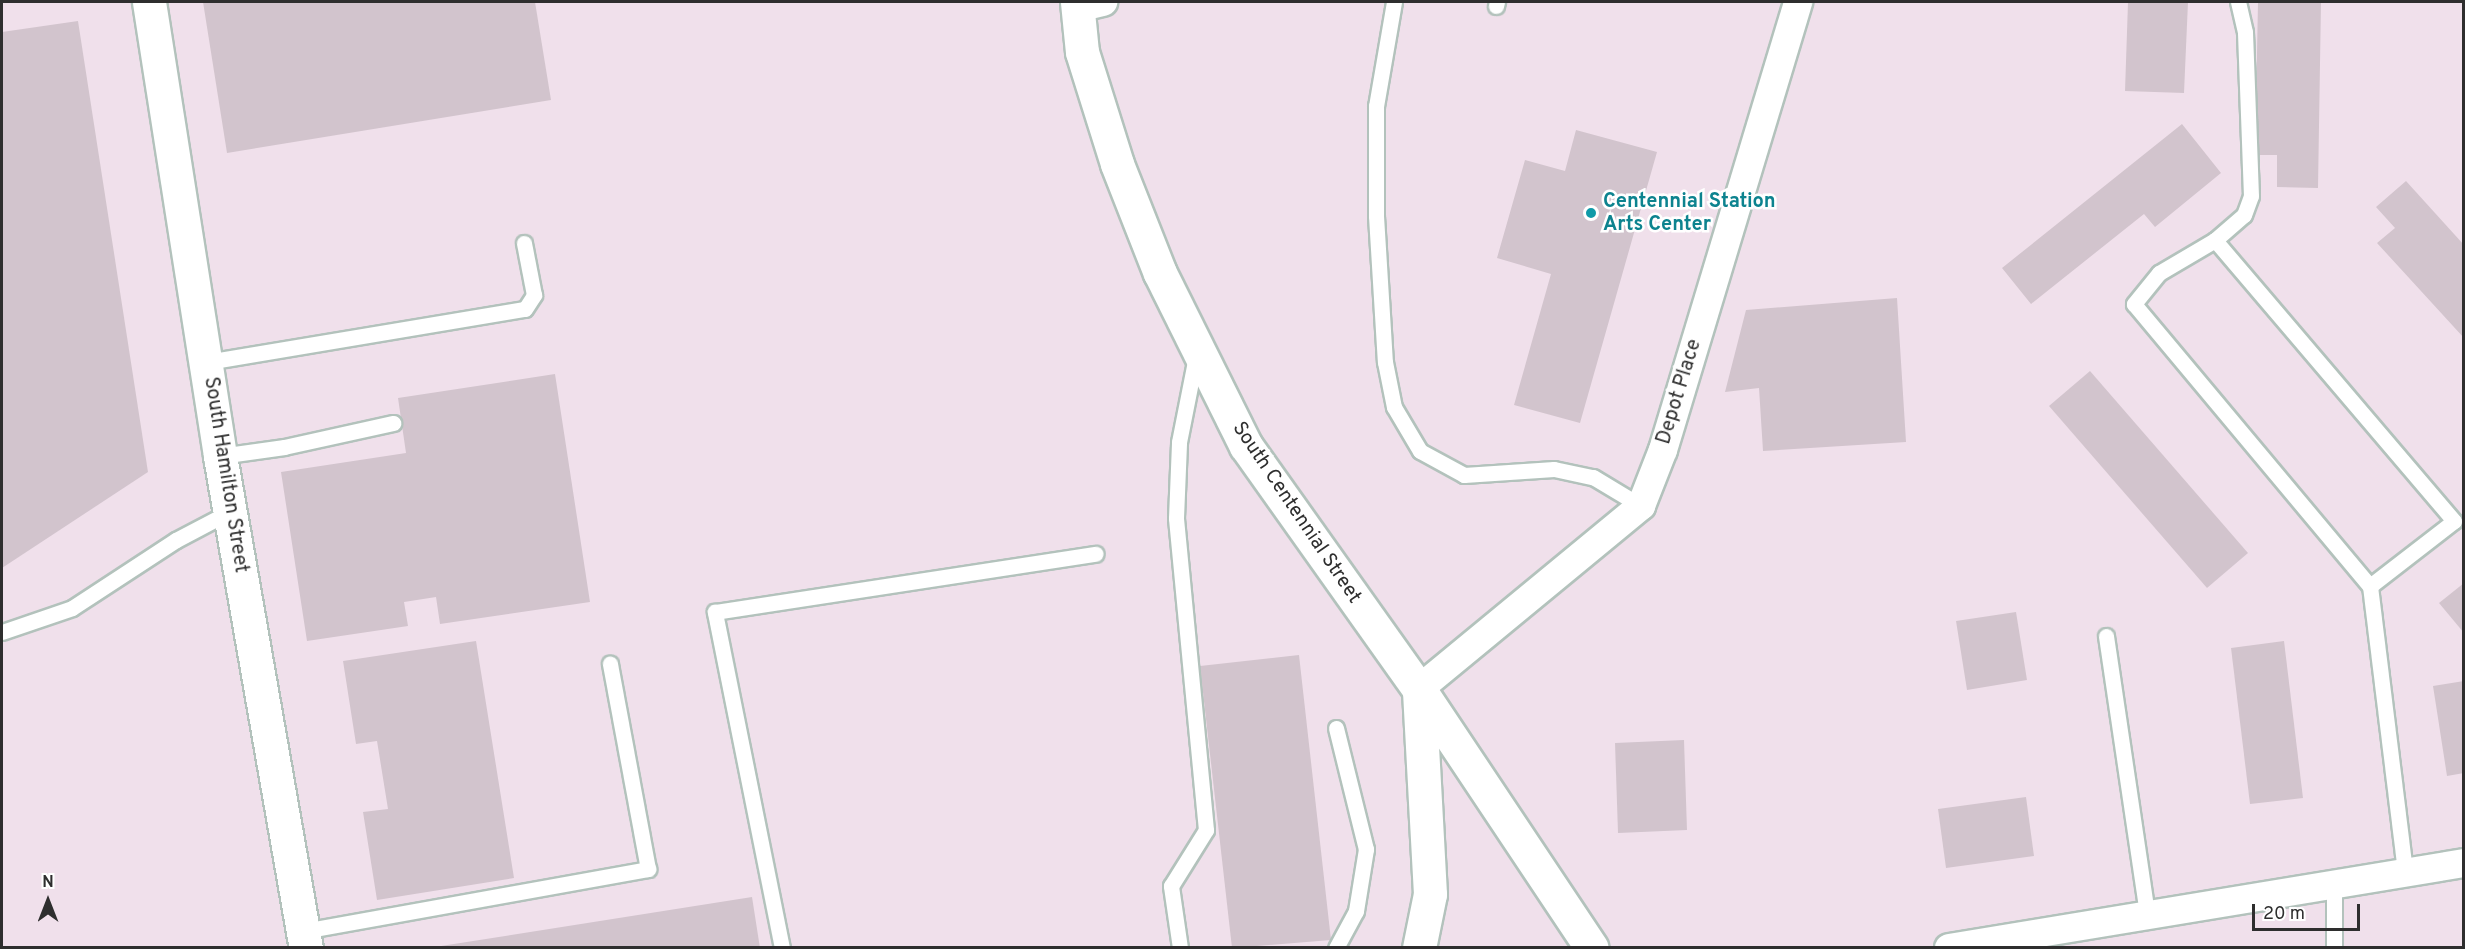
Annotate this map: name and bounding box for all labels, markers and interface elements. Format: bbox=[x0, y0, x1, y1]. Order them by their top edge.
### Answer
place label: Centennial Station Arts Center bbox=[1603, 190, 1776, 237]
marker: Centennial Station Arts Center bbox=[1584, 206, 1598, 220]
street label: Depot Place bbox=[1653, 336, 1707, 448]
street label: South Hamilton Street bbox=[198, 375, 252, 575]
street label: South Centennial Street bbox=[1226, 418, 1366, 608]
north arrow bbox=[18, 871, 78, 931]
text: N bbox=[42, 873, 54, 893]
scale bar bbox=[2255, 892, 2363, 930]
text: 20 m bbox=[2263, 903, 2305, 926]

